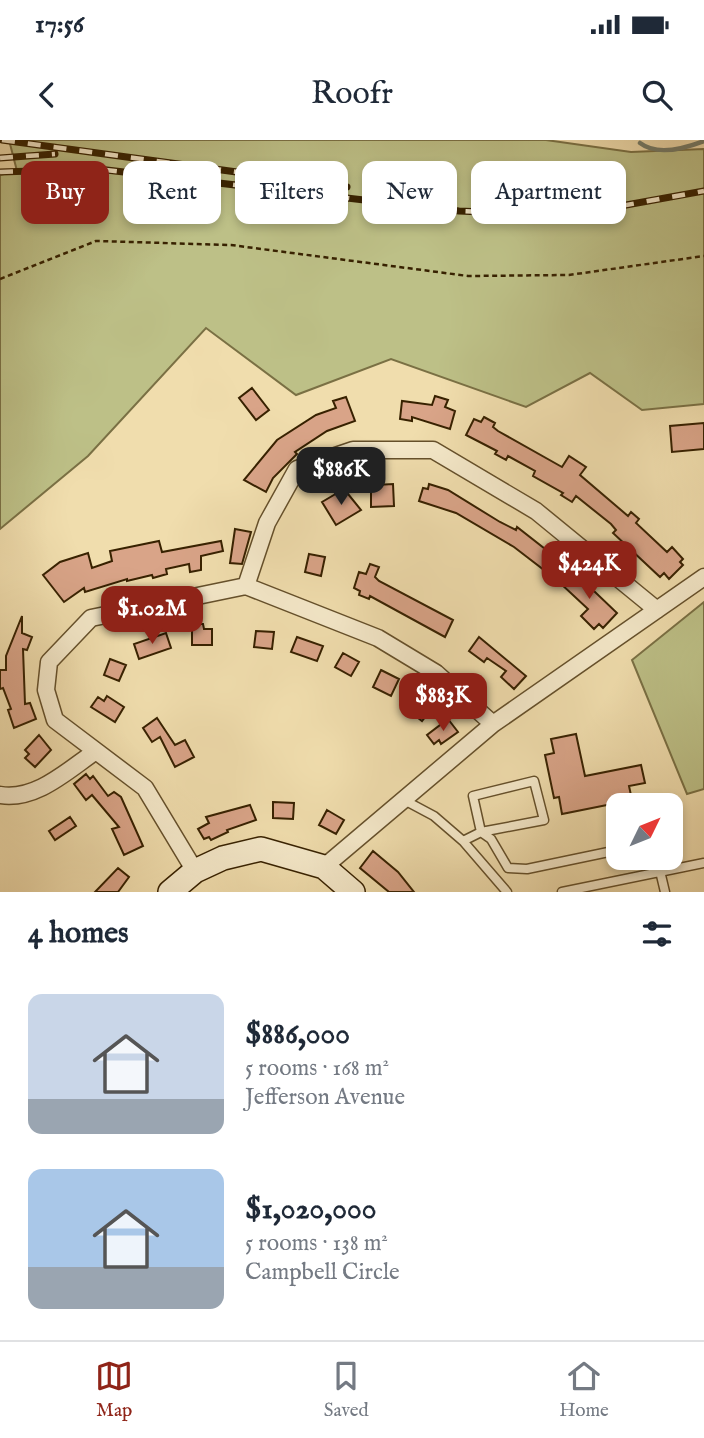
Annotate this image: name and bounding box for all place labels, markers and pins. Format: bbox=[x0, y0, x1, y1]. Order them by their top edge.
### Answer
pin: $886K bbox=[292, 448, 390, 507]
pin: $424K bbox=[540, 542, 638, 601]
pin: $1.02M bbox=[95, 587, 209, 646]
pin: $883K bbox=[394, 674, 492, 733]

